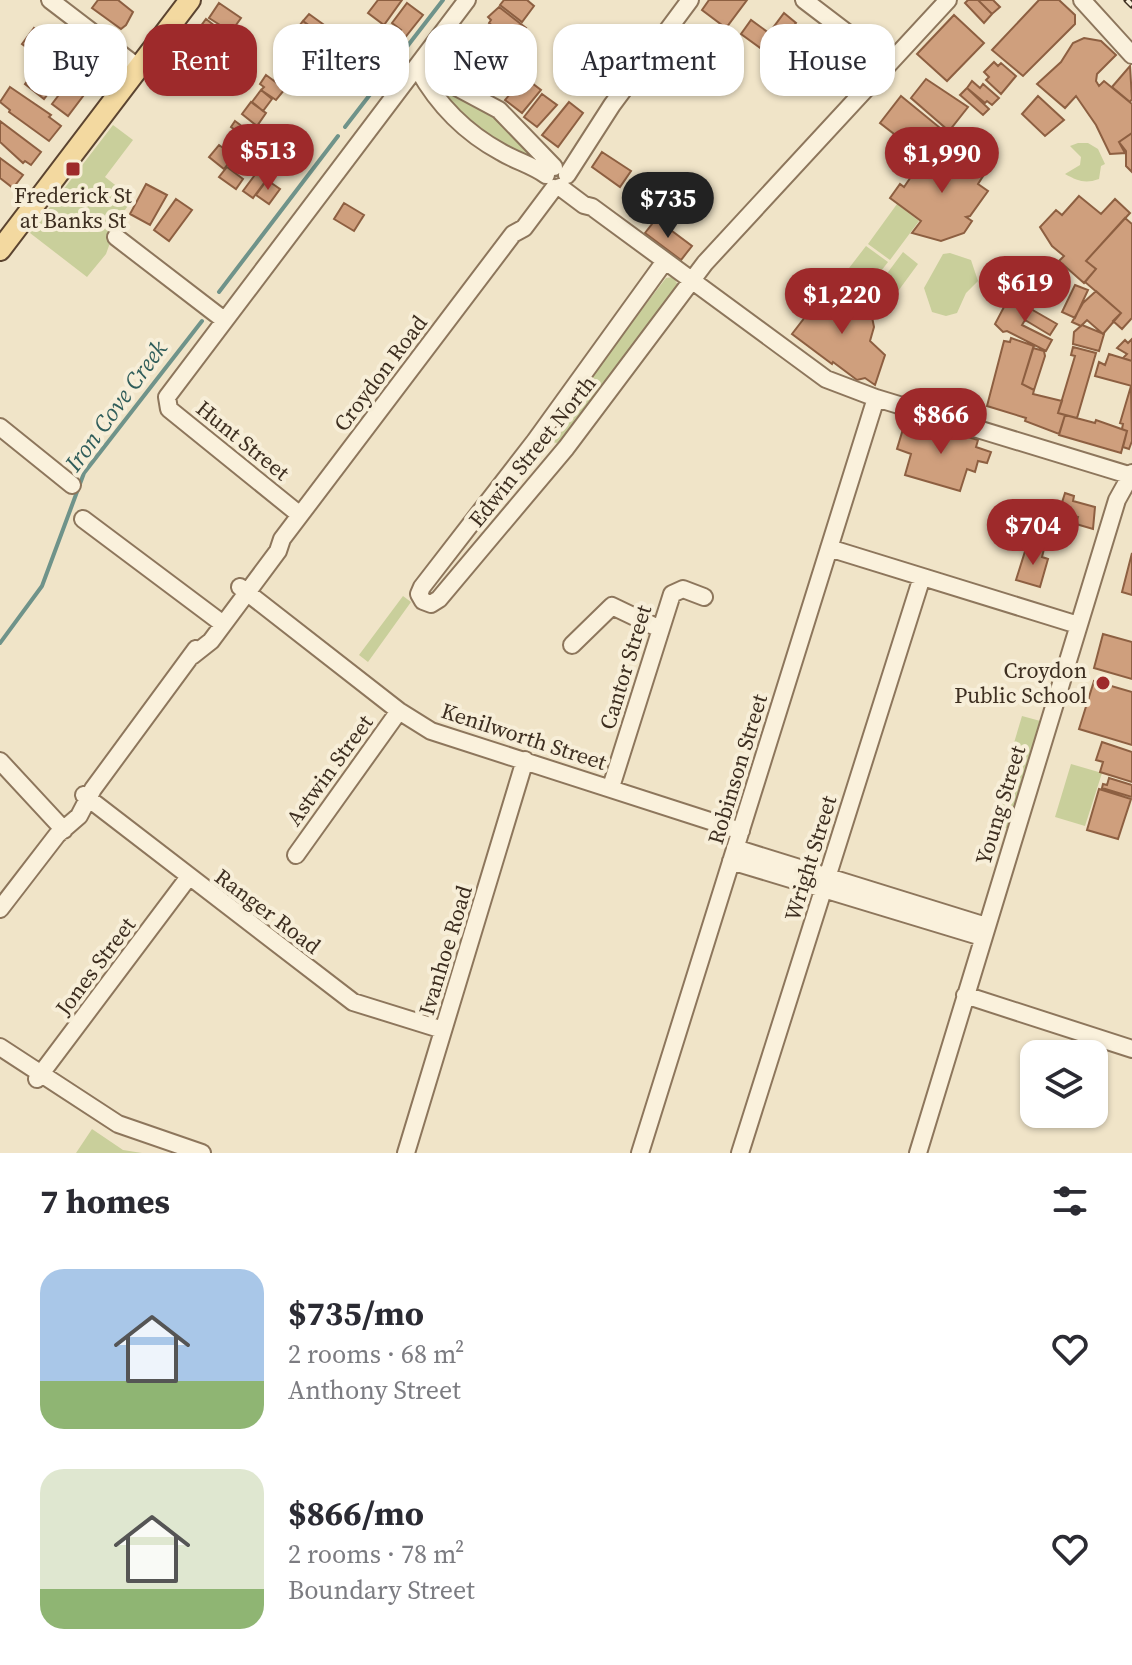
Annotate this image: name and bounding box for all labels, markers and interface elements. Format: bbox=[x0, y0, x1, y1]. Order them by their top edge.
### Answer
chip: Buy bbox=[24, 24, 127, 96]
chip: Rent bbox=[143, 24, 257, 96]
chip: Filters bbox=[273, 24, 409, 96]
chip: New bbox=[425, 24, 537, 96]
chip: Apartment bbox=[553, 24, 744, 96]
chip: House bbox=[760, 24, 895, 96]
pin: $513 bbox=[221, 124, 315, 192]
pin: $1,990 bbox=[877, 127, 1007, 195]
text: $513 bbox=[240, 132, 296, 168]
text: $1,990 bbox=[903, 135, 981, 171]
marker: Frederick St at Banks St bbox=[64, 160, 82, 178]
pin: $735 bbox=[621, 172, 715, 240]
place label: Frederick St at Banks St bbox=[14, 180, 133, 235]
text: $735 bbox=[640, 180, 696, 216]
pin: $619 bbox=[978, 256, 1072, 324]
text: $619 bbox=[997, 264, 1053, 300]
pin: $1,220 bbox=[777, 268, 907, 336]
text: $1,220 bbox=[803, 276, 881, 312]
street label: Croydon Road bbox=[326, 308, 434, 437]
water label: Iron Cove Creek bbox=[56, 333, 175, 479]
street label: Edwin Street North bbox=[461, 369, 603, 533]
pin: $866 bbox=[894, 388, 988, 456]
street label: Hunt Street bbox=[190, 393, 297, 487]
text: $866 bbox=[913, 396, 969, 432]
pin: $704 bbox=[986, 499, 1080, 567]
text: $704 bbox=[1005, 507, 1061, 543]
street label: Cantor Street bbox=[592, 600, 658, 733]
place label: Croydon Public School bbox=[954, 655, 1087, 710]
marker: Croydon Public School bbox=[1094, 674, 1112, 692]
street label: Robinson Street bbox=[700, 689, 774, 848]
street label: Kenilworth Street bbox=[437, 695, 611, 777]
street label: Astwin Street bbox=[279, 708, 380, 831]
street label: Young Street bbox=[968, 741, 1033, 868]
street label: Wright Street bbox=[777, 791, 844, 924]
street label: Ranger Road bbox=[209, 861, 328, 961]
street label: Ivanhoe Road bbox=[411, 881, 479, 1018]
street label: Jones Street bbox=[48, 910, 142, 1022]
map controls bbox=[1020, 1040, 1108, 1128]
button: layers bbox=[1020, 1040, 1108, 1128]
text: 7 homes bbox=[40, 1178, 170, 1224]
icon: filters bbox=[1048, 1179, 1092, 1223]
text: $735/mo bbox=[288, 1290, 424, 1336]
icon: home bbox=[104, 1301, 200, 1397]
icon: heart bbox=[1048, 1327, 1092, 1371]
text: 2 rooms · 68 m² bbox=[288, 1336, 464, 1372]
text: Anthony Street bbox=[288, 1372, 461, 1408]
text: $866/mo bbox=[288, 1490, 424, 1536]
icon: home bbox=[104, 1501, 200, 1597]
icon: heart bbox=[1048, 1527, 1092, 1571]
text: 2 rooms · 78 m² bbox=[288, 1536, 464, 1572]
text: Boundary Street bbox=[288, 1572, 475, 1608]

